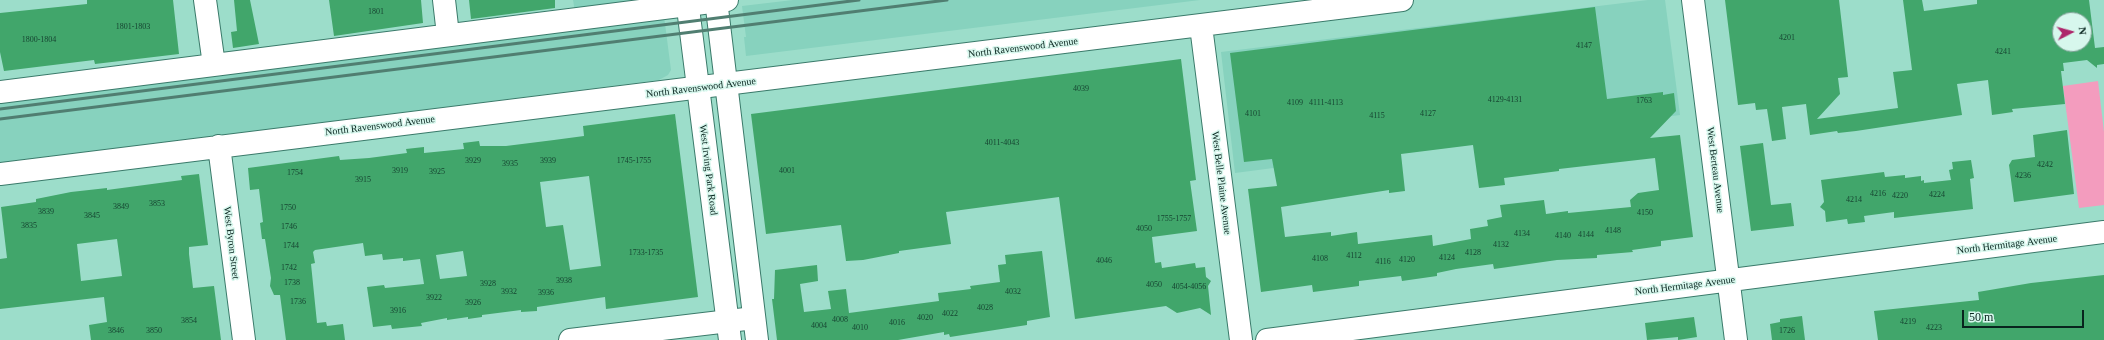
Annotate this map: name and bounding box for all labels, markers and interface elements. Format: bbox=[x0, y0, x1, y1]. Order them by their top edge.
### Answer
house number: 1801 bbox=[368, 7, 384, 17]
north arrow bbox=[2052, 12, 2092, 52]
house number: 1801-1803 bbox=[116, 22, 150, 32]
text: N bbox=[2077, 26, 2089, 35]
house number: 4201 bbox=[1779, 33, 1795, 43]
house number: 1800-1804 bbox=[22, 35, 56, 45]
street label: North Ravenswood Avenue bbox=[968, 35, 1078, 61]
house number: 4147 bbox=[1576, 41, 1592, 51]
house number: 4241 bbox=[1995, 47, 2011, 57]
street label: North Ravenswood Avenue bbox=[646, 75, 756, 101]
house number: 4039 bbox=[1073, 84, 1089, 94]
house number: 4129-4131 bbox=[1488, 95, 1522, 105]
house number: 1763 bbox=[1636, 96, 1652, 106]
house number: 4109 bbox=[1287, 98, 1303, 108]
house number: 4111-4113 bbox=[1309, 98, 1343, 108]
house number: 4101 bbox=[1245, 109, 1261, 119]
house number: 4127 bbox=[1420, 109, 1436, 119]
house number: 4115 bbox=[1369, 111, 1385, 121]
street label: North Ravenswood Avenue bbox=[325, 113, 435, 139]
street label: West Irving Park Road bbox=[696, 124, 720, 216]
street label: West Berteau Avenue bbox=[1704, 126, 1726, 214]
street label: West Belle Plaine Avenue bbox=[1209, 131, 1233, 235]
house number: 4011-4043 bbox=[985, 138, 1019, 148]
house number: 3929 bbox=[465, 156, 481, 166]
house number: 3939 bbox=[540, 156, 556, 166]
house number: 1745-1755 bbox=[617, 156, 651, 166]
house number: 3935 bbox=[502, 159, 518, 169]
house number: 4242 bbox=[2037, 160, 2053, 170]
house number: 3919 bbox=[392, 166, 408, 176]
house number: 4001 bbox=[779, 166, 795, 176]
house number: 3925 bbox=[429, 167, 445, 177]
house number: 1754 bbox=[287, 168, 303, 178]
house number: 4236 bbox=[2015, 171, 2031, 181]
house number: 3915 bbox=[355, 175, 371, 185]
house number: 4216 bbox=[1870, 189, 1886, 199]
house number: 4224 bbox=[1929, 190, 1945, 200]
house number: 4220 bbox=[1892, 191, 1908, 201]
house number: 4214 bbox=[1846, 195, 1862, 205]
house number: 3853 bbox=[149, 199, 165, 209]
house number: 3849 bbox=[113, 202, 129, 212]
house number: 1750 bbox=[280, 203, 296, 213]
street label: West Byron Street bbox=[221, 206, 241, 280]
house number: 3839 bbox=[38, 207, 54, 217]
house number: 4150 bbox=[1637, 208, 1653, 218]
house number: 3845 bbox=[84, 211, 100, 221]
house number: 1755-1757 bbox=[1157, 214, 1191, 224]
house number: 3835 bbox=[21, 221, 37, 231]
house number: 1746 bbox=[281, 222, 297, 232]
house number: 4050 bbox=[1136, 224, 1152, 234]
house number: 4148 bbox=[1605, 226, 1621, 236]
house number: 4134 bbox=[1514, 229, 1530, 239]
house number: 4144 bbox=[1578, 230, 1594, 240]
house number: 4140 bbox=[1555, 231, 1571, 241]
street label: North Hermitage Avenue bbox=[1956, 233, 2058, 257]
house number: 4132 bbox=[1493, 240, 1509, 250]
house number: 1744 bbox=[283, 241, 299, 251]
house number: 1733-1735 bbox=[629, 248, 663, 258]
house number: 4128 bbox=[1465, 248, 1481, 258]
house number: 4112 bbox=[1346, 251, 1362, 261]
house number: 4124 bbox=[1439, 253, 1455, 263]
house number: 4108 bbox=[1312, 254, 1328, 264]
house number: 4120 bbox=[1399, 255, 1415, 265]
house number: 4046 bbox=[1096, 256, 1112, 266]
house number: 4116 bbox=[1375, 257, 1391, 267]
house number: 1742 bbox=[281, 263, 297, 273]
street label: North Hermitage Avenue bbox=[1634, 274, 1736, 298]
house number: 3938 bbox=[556, 276, 572, 286]
house number: 1738 bbox=[284, 278, 300, 288]
house number: 3928 bbox=[480, 279, 496, 289]
house number: 4050 bbox=[1146, 280, 1162, 290]
house number: 4054-4056 bbox=[1172, 282, 1206, 292]
house number: 3932 bbox=[501, 287, 517, 297]
house number: 4032 bbox=[1005, 287, 1021, 297]
house number: 3936 bbox=[538, 288, 554, 298]
house number: 3922 bbox=[426, 293, 442, 303]
house number: 1736 bbox=[290, 297, 306, 307]
house number: 3926 bbox=[465, 298, 481, 308]
scale bar bbox=[1964, 302, 2086, 328]
house number: 4028 bbox=[977, 303, 993, 313]
house number: 3916 bbox=[390, 306, 406, 316]
house number: 4022 bbox=[942, 309, 958, 319]
text: 50 m bbox=[1969, 310, 1993, 324]
house number: 4020 bbox=[917, 313, 933, 323]
house number: 4008 bbox=[832, 315, 848, 325]
house number: 3854 bbox=[181, 316, 197, 326]
house number: 4219 bbox=[1900, 317, 1916, 327]
house number: 4016 bbox=[889, 318, 905, 328]
house number: 4004 bbox=[811, 321, 827, 331]
house number: 4010 bbox=[852, 323, 868, 333]
house number: 4223 bbox=[1926, 323, 1942, 333]
house number: 3846 bbox=[108, 326, 124, 336]
house number: 3850 bbox=[146, 326, 162, 336]
house number: 1726 bbox=[1779, 326, 1795, 336]

